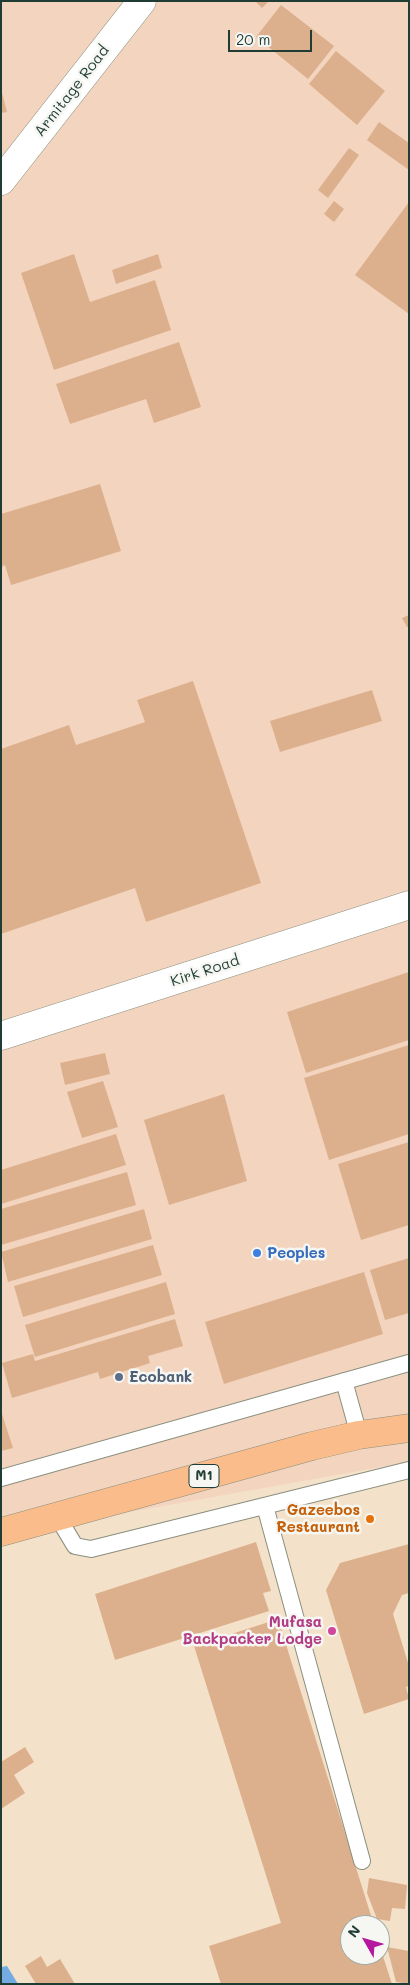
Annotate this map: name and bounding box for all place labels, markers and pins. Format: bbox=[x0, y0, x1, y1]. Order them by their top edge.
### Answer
place label: Peoples bbox=[267, 1244, 325, 1262]
marker: Peoples bbox=[251, 1247, 263, 1259]
place label: Ecobank bbox=[129, 1368, 192, 1386]
marker: Ecobank bbox=[113, 1371, 125, 1383]
place label: Gazeebos Restaurant bbox=[276, 1501, 360, 1536]
marker: Gazeebos Restaurant bbox=[364, 1513, 376, 1525]
place label: Mufasa Backpacker Lodge bbox=[183, 1613, 322, 1648]
marker: Mufasa Backpacker Lodge bbox=[326, 1625, 338, 1637]

